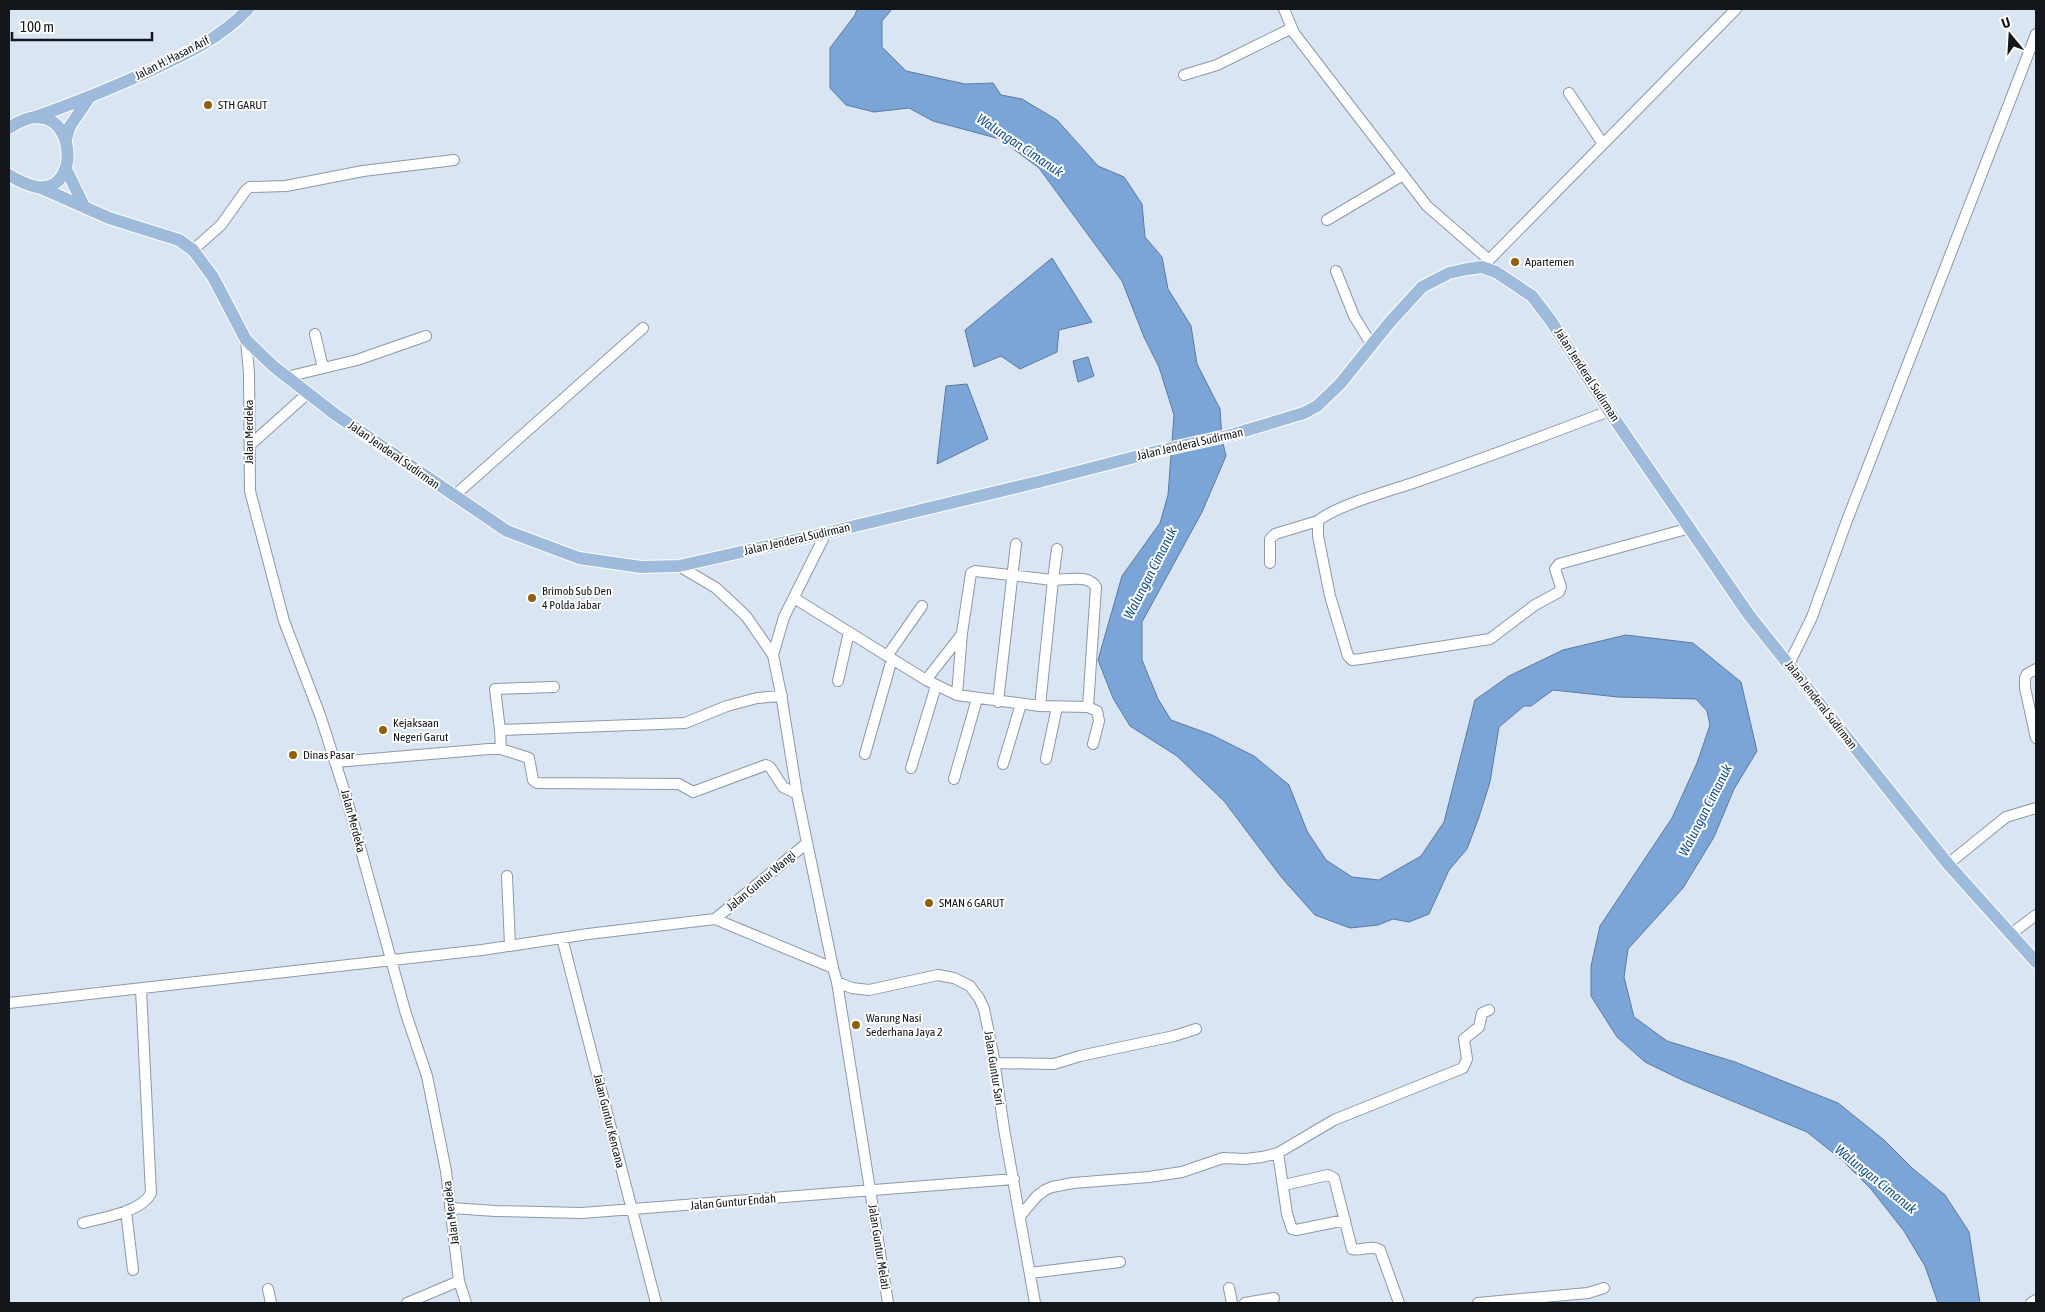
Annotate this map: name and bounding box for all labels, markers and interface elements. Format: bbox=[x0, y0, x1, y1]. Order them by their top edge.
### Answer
scale bar bbox=[12, 10, 152, 42]
north arrow bbox=[1985, 10, 2035, 60]
text: U bbox=[2000, 14, 2012, 32]
text: 100 m bbox=[20, 18, 54, 35]
street label: Jalan H. Hasan Arif bbox=[132, 33, 212, 83]
place label: STH GARUT bbox=[218, 98, 268, 112]
marker: STH GARUT bbox=[202, 99, 214, 111]
water label: Walungan Cimanuk bbox=[974, 110, 1067, 180]
place label: Apartemen bbox=[1525, 255, 1574, 269]
marker: Apartemen bbox=[1509, 256, 1521, 268]
street label: Jalan Jenderal Sudirman bbox=[1552, 326, 1622, 424]
street label: Jalan Merdeka bbox=[242, 400, 256, 464]
street label: Jalan Jenderal Sudirman bbox=[346, 418, 442, 492]
street label: Jalan Jenderal Sudirman bbox=[1136, 425, 1244, 463]
street label: Jalan Jenderal Sudirman bbox=[743, 520, 851, 558]
water label: Walungan Cimanuk bbox=[1120, 524, 1180, 622]
place label: Brimob Sub Den 4 Polda Jabar bbox=[542, 584, 612, 612]
marker: Brimob Sub Den 4 Polda Jabar bbox=[526, 592, 538, 604]
street label: Jalan Jenderal Sudirman bbox=[1782, 658, 1860, 752]
place label: Kejaksaan Negeri Garut bbox=[393, 716, 449, 744]
marker: Kejaksaan Negeri Garut bbox=[377, 724, 389, 736]
place label: Dinas Pasar bbox=[303, 748, 355, 762]
marker: Dinas Pasar bbox=[287, 749, 299, 761]
water label: Walungan Cimanuk bbox=[1675, 761, 1735, 859]
street label: Jalan Merdeka bbox=[338, 788, 368, 854]
street label: Jalan Guntur Wangi bbox=[724, 848, 798, 914]
place label: SMAN 6 GARUT bbox=[939, 896, 1005, 910]
marker: SMAN 6 GARUT bbox=[923, 897, 935, 909]
place label: Warung Nasi Sederhana Jaya 2 bbox=[866, 1011, 943, 1039]
marker: Warung Nasi Sederhana Jaya 2 bbox=[850, 1019, 862, 1031]
street label: Jalan Guntur Sari bbox=[981, 1030, 1007, 1106]
street label: Jalan Guntur Kencana bbox=[591, 1073, 627, 1169]
water label: Walungan Cimanuk bbox=[1832, 1141, 1921, 1217]
street label: Jalan Merdeka bbox=[440, 1180, 462, 1246]
street label: Jalan Guntur Endah bbox=[690, 1191, 776, 1213]
street label: Jalan Guntur Melati bbox=[865, 1203, 893, 1291]

